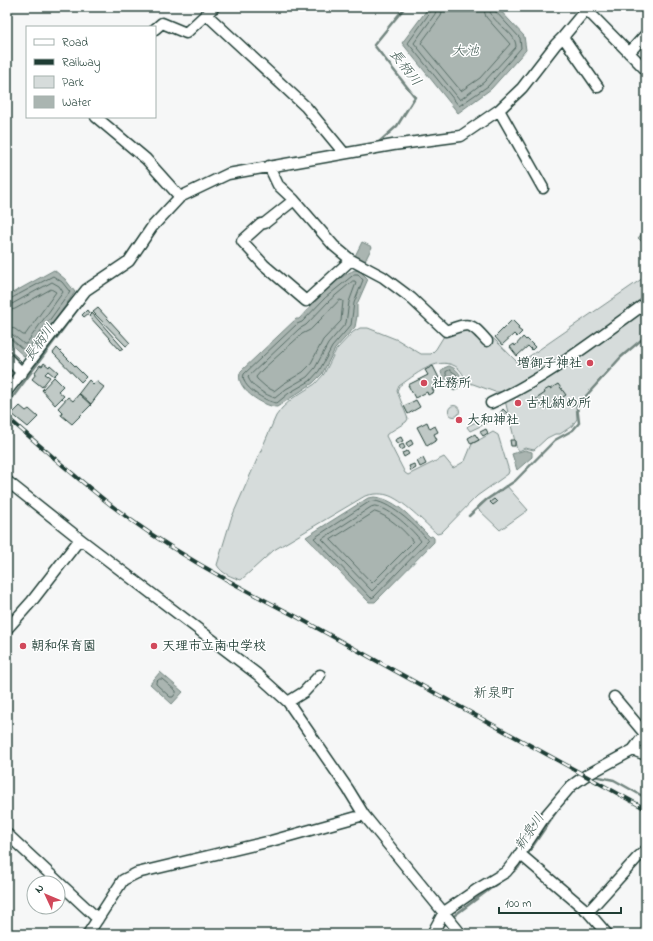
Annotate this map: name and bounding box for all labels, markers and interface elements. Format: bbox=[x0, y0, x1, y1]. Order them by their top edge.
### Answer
legend bbox=[26, 26, 156, 118]
text: Road bbox=[62, 34, 88, 52]
water label: 大池 bbox=[451, 41, 480, 62]
water label: 長柄川 bbox=[384, 45, 426, 91]
text: Railway bbox=[62, 54, 101, 73]
text: Park bbox=[62, 74, 84, 92]
text: Water bbox=[62, 94, 91, 112]
water label: 長柄川 bbox=[19, 320, 61, 366]
place label: 増御子神社 bbox=[517, 354, 582, 373]
marker: 増御子神社 bbox=[585, 358, 595, 368]
place label: 社務所 bbox=[432, 374, 471, 393]
marker: 社務所 bbox=[419, 378, 429, 388]
place label: 古札納め所 bbox=[526, 394, 591, 413]
marker: 古札納め所 bbox=[513, 398, 523, 408]
place label: 大和神社 bbox=[467, 411, 519, 430]
marker: 大和神社 bbox=[454, 415, 464, 425]
place label: 朝和保育園 bbox=[31, 637, 96, 656]
place label: 天理市立南中学校 bbox=[162, 637, 266, 656]
marker: 朝和保育園 bbox=[18, 641, 28, 651]
marker: 天理市立南中学校 bbox=[149, 641, 159, 651]
district label: 新泉町 bbox=[473, 683, 515, 704]
water label: 新泉川 bbox=[510, 809, 550, 855]
north arrow bbox=[26, 875, 66, 915]
text: N bbox=[31, 881, 48, 897]
scale bar bbox=[499, 889, 621, 915]
text: 100 m bbox=[505, 895, 532, 913]

